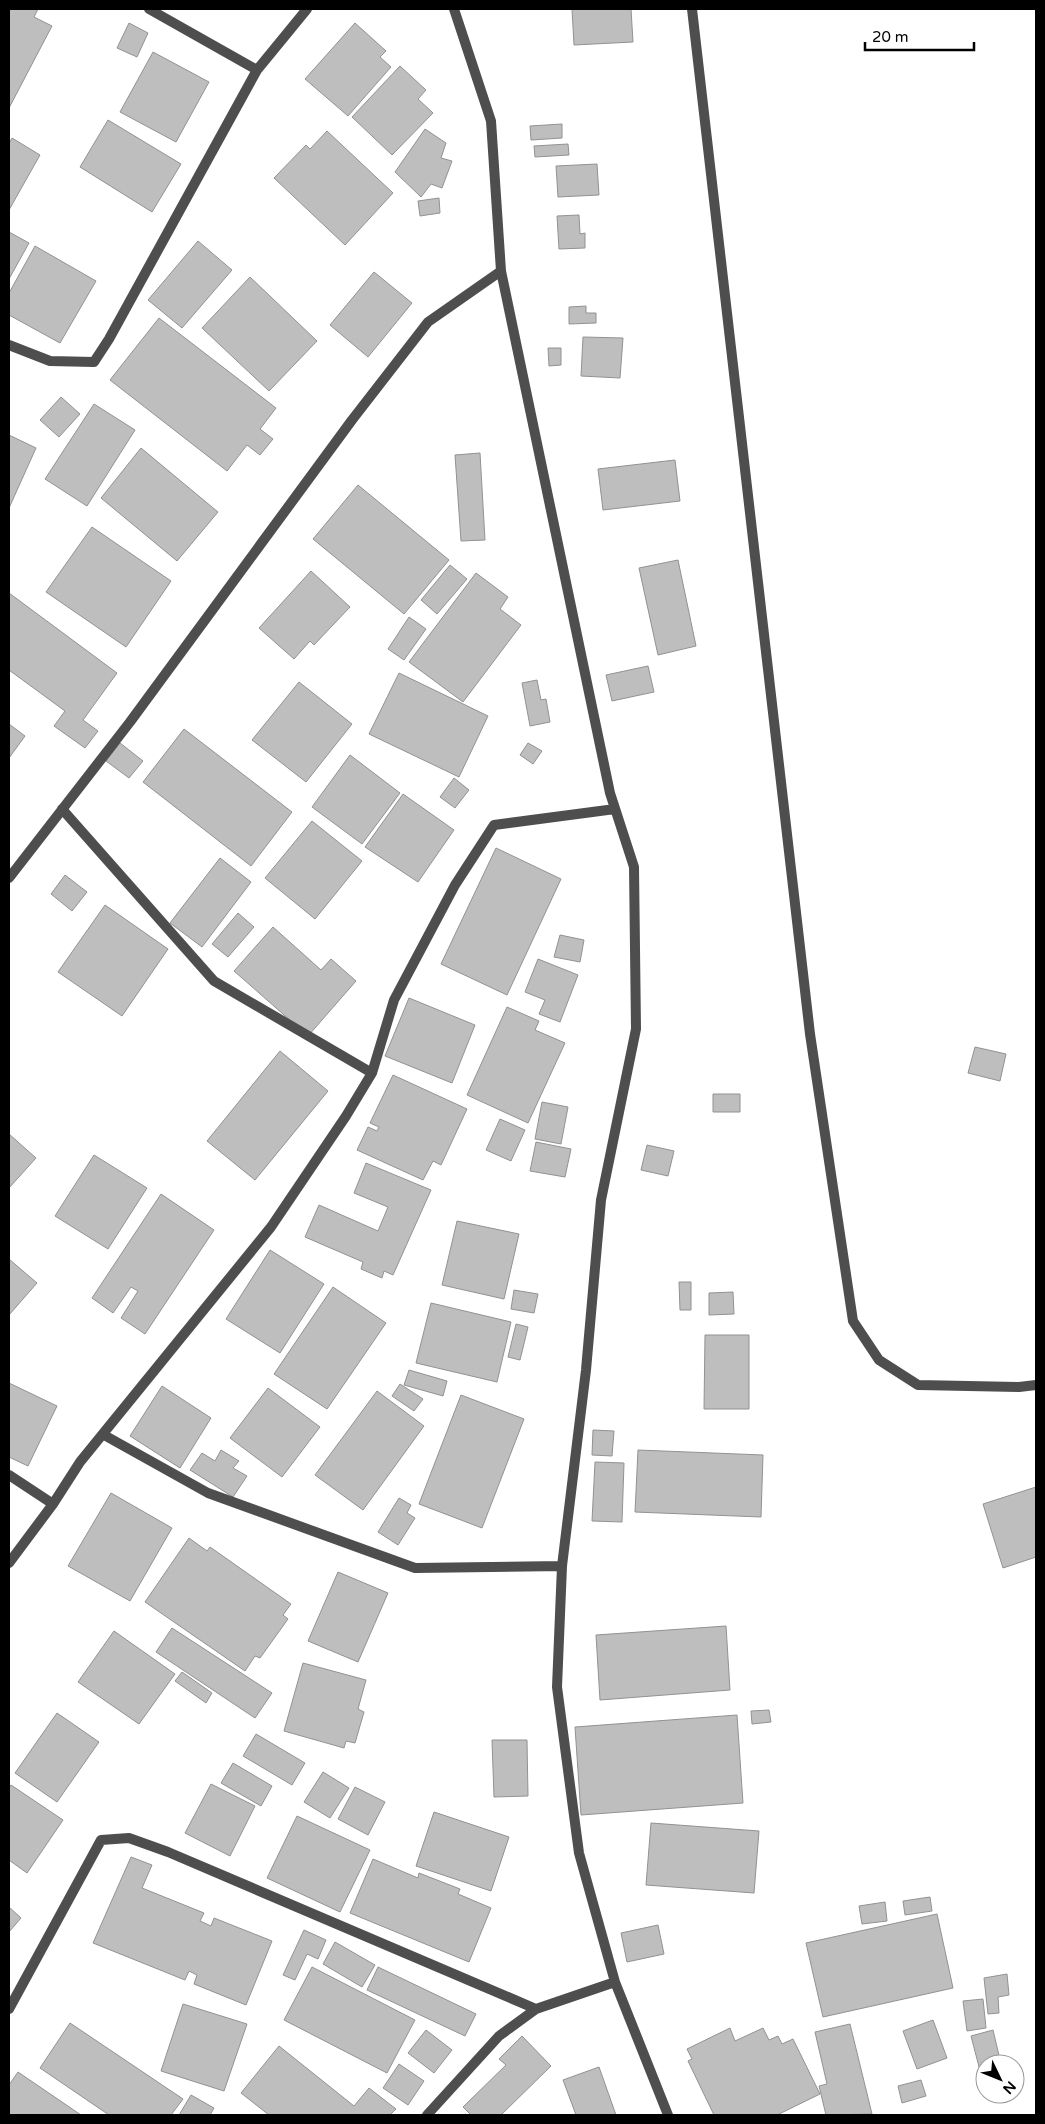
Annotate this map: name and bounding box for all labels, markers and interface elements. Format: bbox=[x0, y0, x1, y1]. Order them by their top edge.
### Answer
scale bar bbox=[865, 20, 974, 52]
text: 20 m bbox=[872, 28, 909, 46]
north arrow bbox=[975, 2054, 1025, 2104]
text: N bbox=[999, 2078, 1019, 2097]

